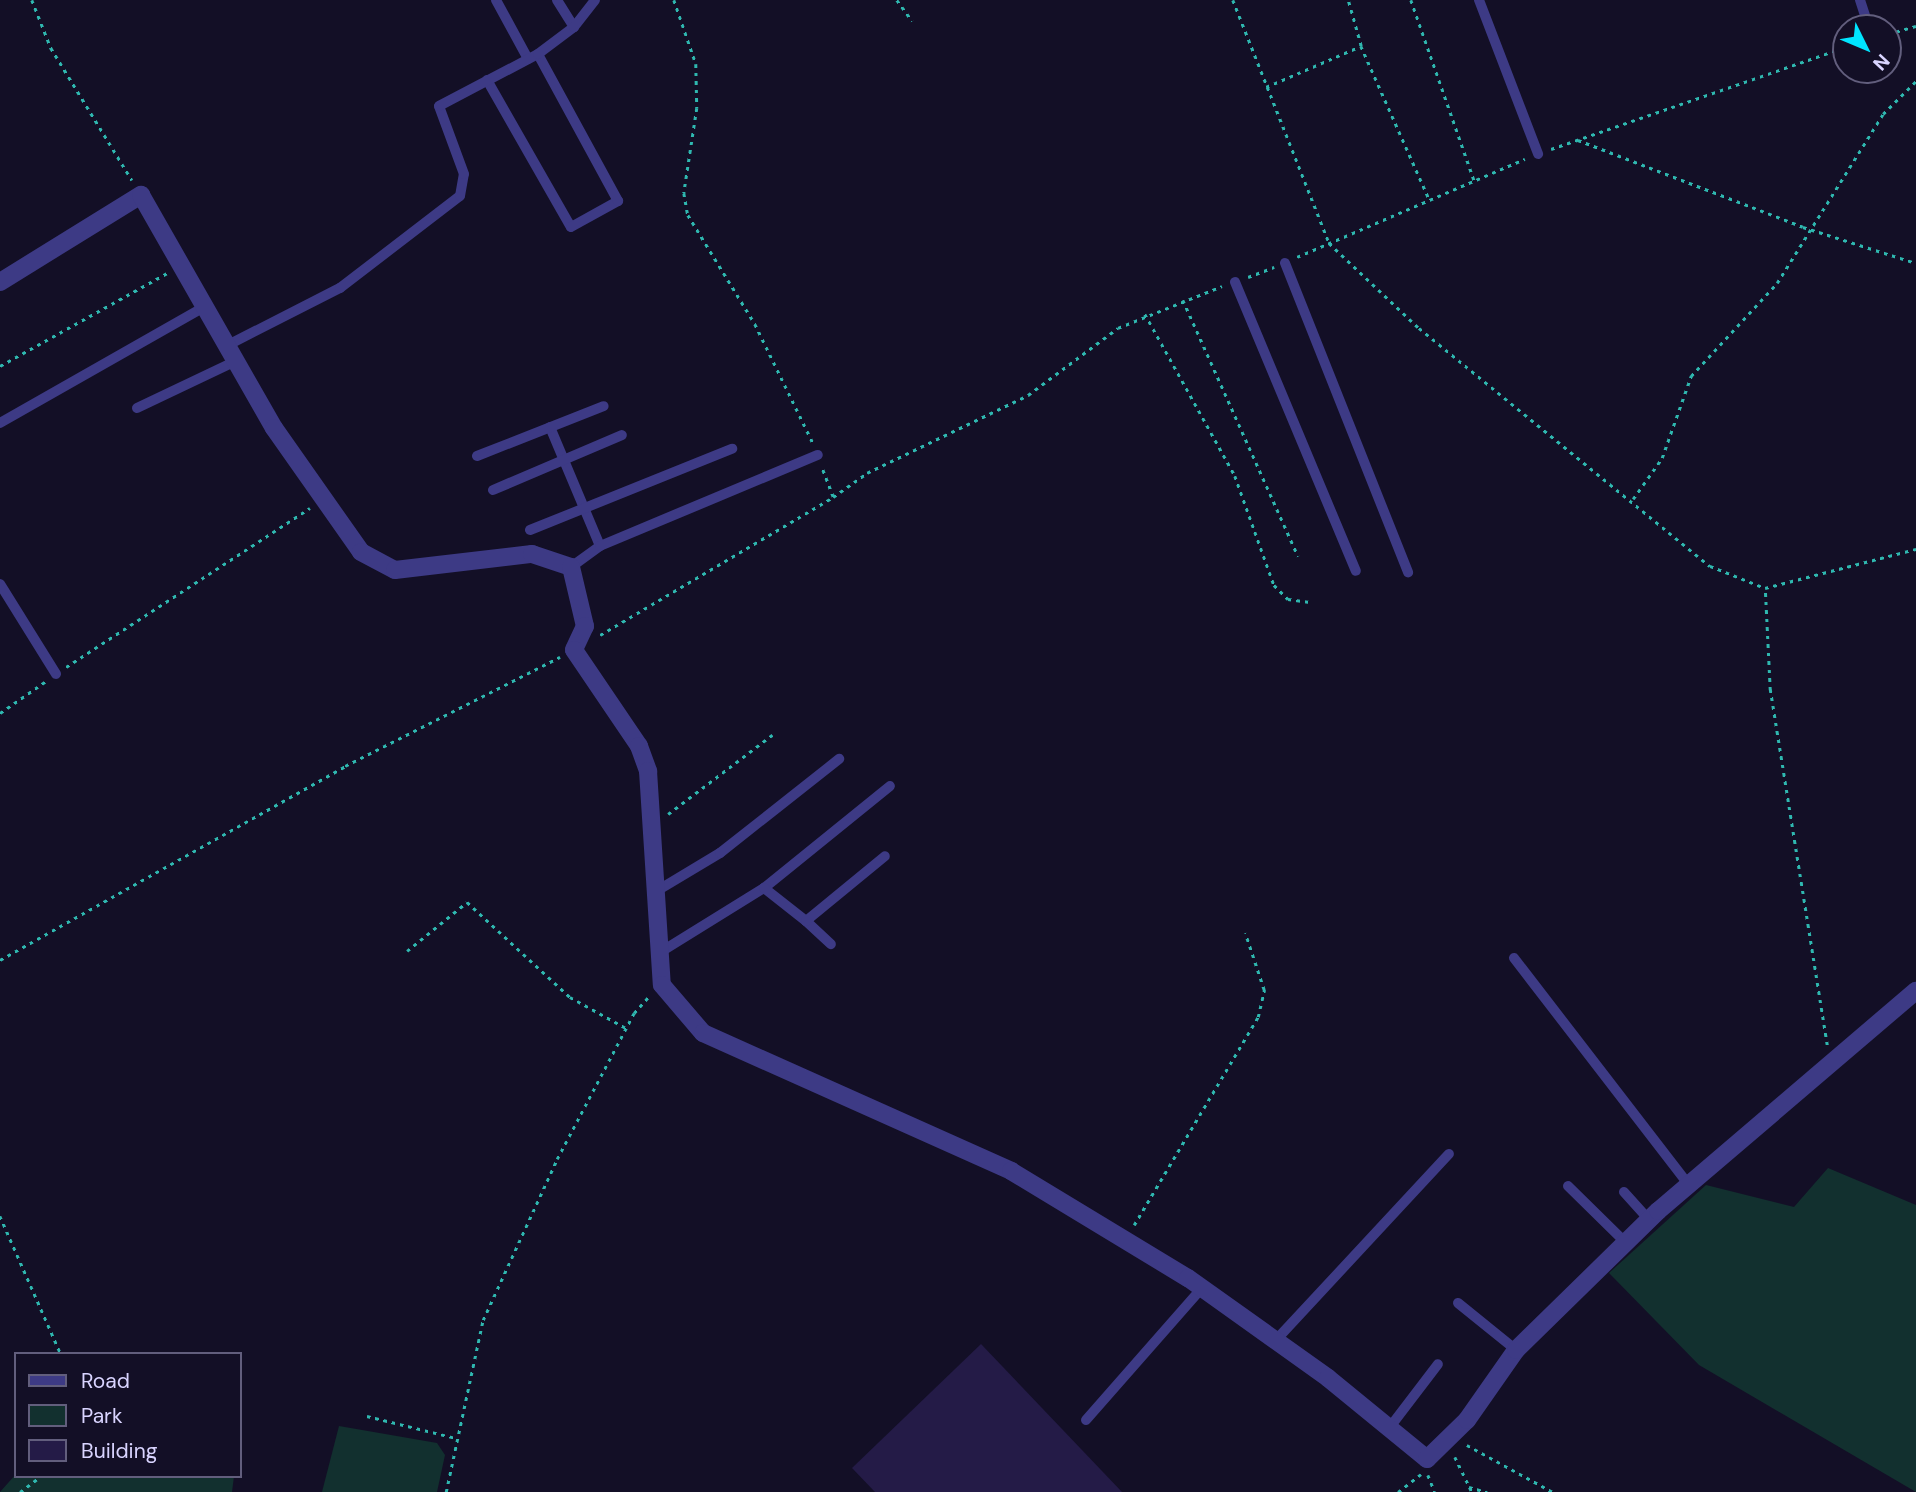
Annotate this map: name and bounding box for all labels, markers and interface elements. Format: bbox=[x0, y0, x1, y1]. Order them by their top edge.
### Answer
north arrow bbox=[1832, 14, 1902, 84]
text: N bbox=[1867, 49, 1895, 76]
legend bbox=[14, 1352, 242, 1478]
text: Road bbox=[81, 1367, 130, 1395]
text: Park bbox=[81, 1402, 122, 1430]
text: Building bbox=[81, 1437, 157, 1465]

